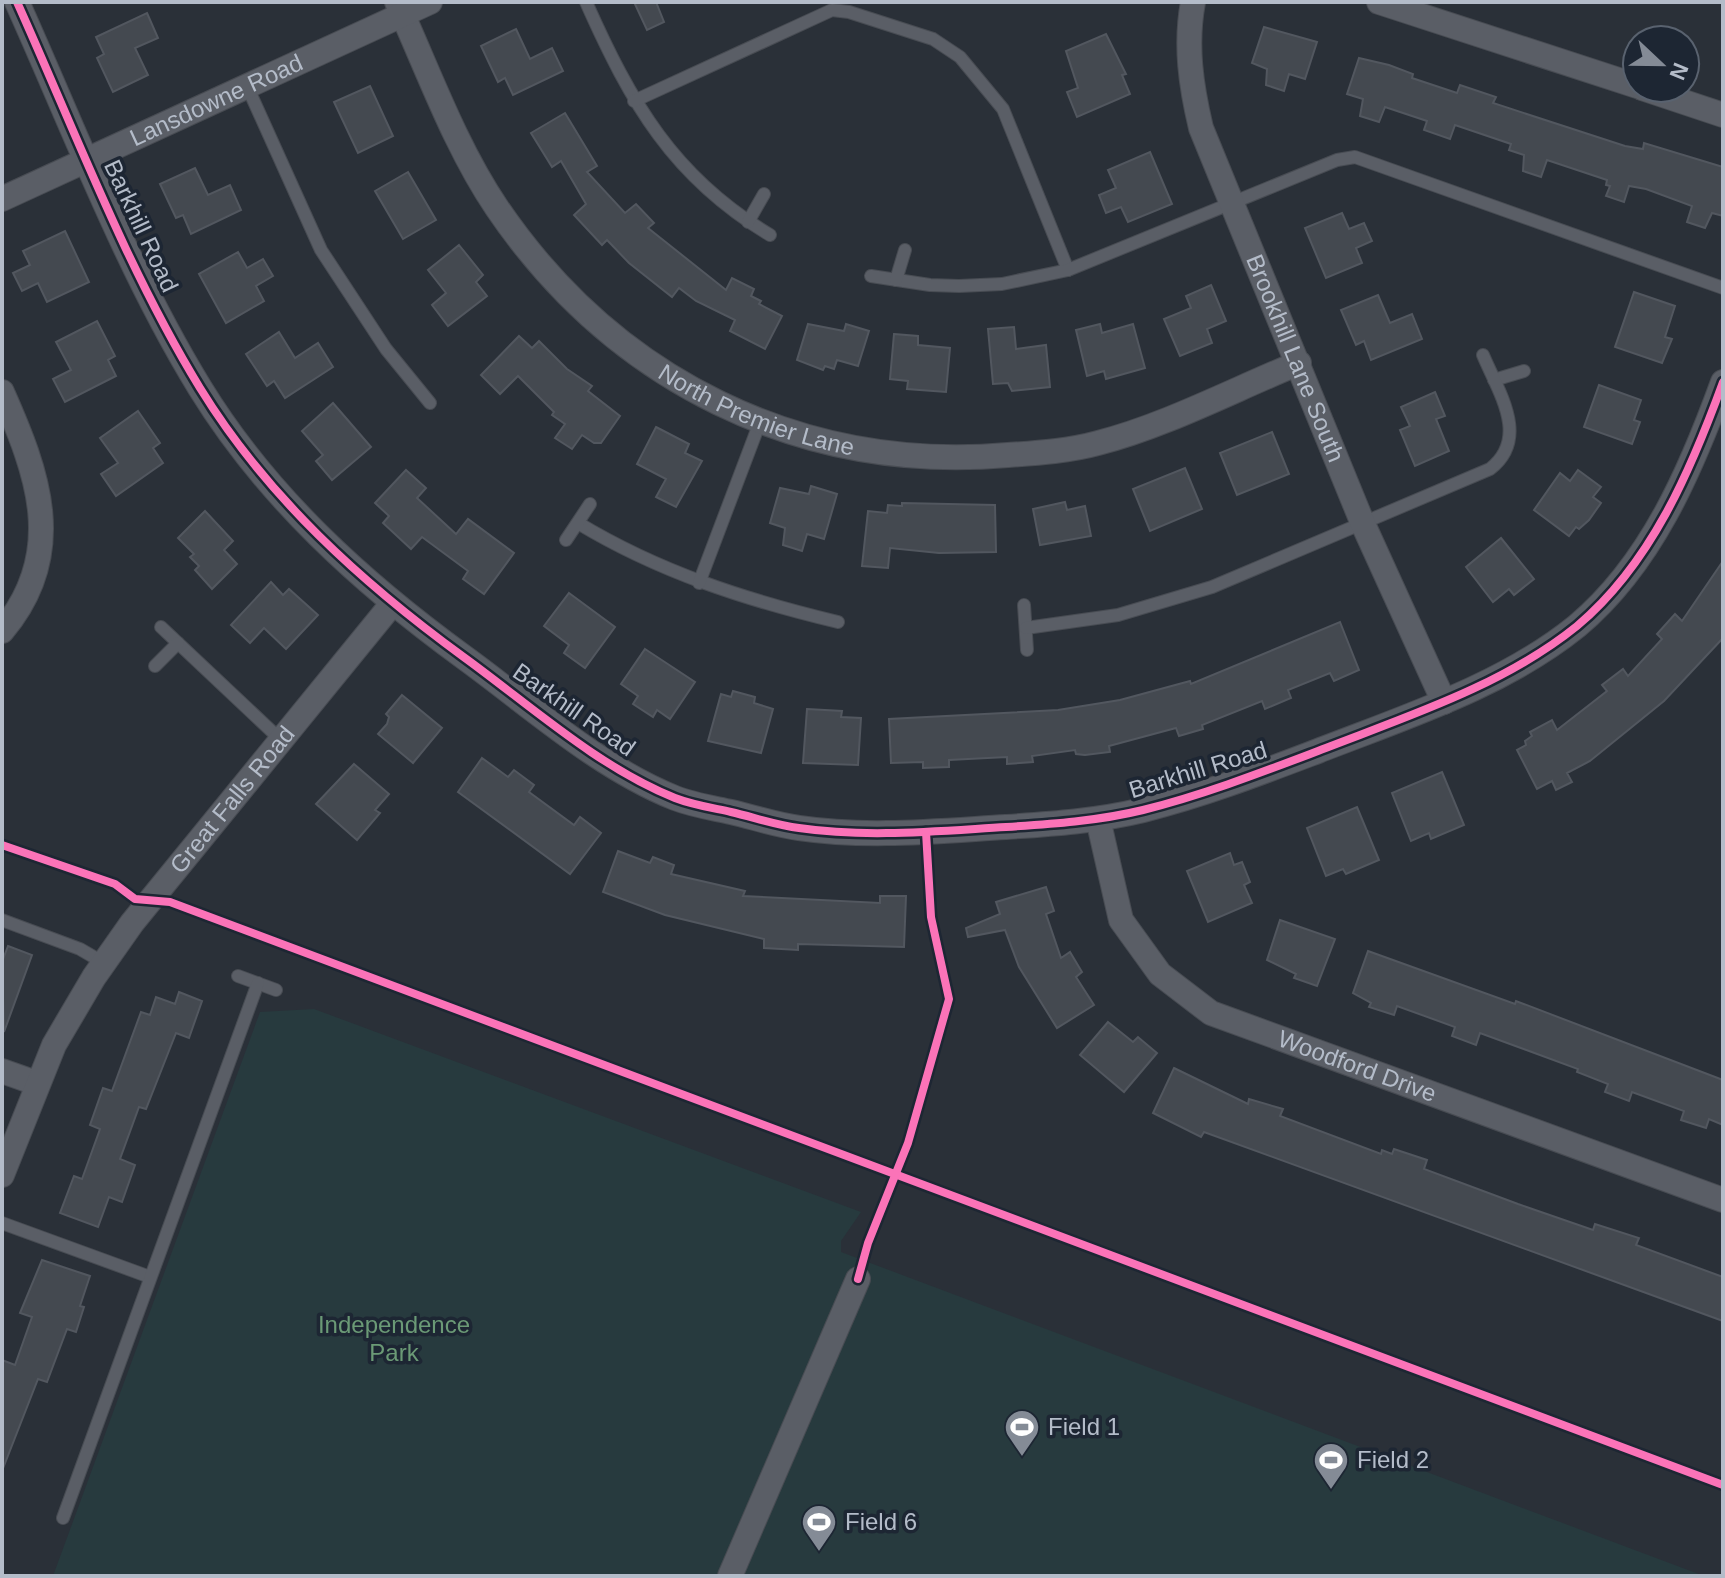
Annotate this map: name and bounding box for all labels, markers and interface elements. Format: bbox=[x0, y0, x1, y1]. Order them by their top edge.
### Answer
north arrow bbox=[1621, 24, 1701, 104]
street label: Lansdowne Road bbox=[126, 49, 307, 151]
text: N bbox=[1665, 59, 1694, 83]
street label: Barkhill Road bbox=[99, 155, 184, 296]
street label: Brookhill Lane South bbox=[1241, 250, 1350, 466]
street label: North Premier Lane bbox=[654, 358, 857, 460]
street label: Barkhill Road bbox=[508, 658, 640, 762]
street label: Great Falls Road bbox=[164, 720, 300, 878]
street label: Barkhill Road bbox=[1126, 736, 1270, 803]
street label: Woodford Drive bbox=[1275, 1025, 1440, 1107]
park label: Independence Park bbox=[318, 1311, 470, 1366]
sports icon: Field 1 bbox=[1003, 1408, 1041, 1458]
place label: Field 1 bbox=[1048, 1413, 1120, 1440]
sports icon: Field 2 bbox=[1312, 1441, 1350, 1491]
place label: Field 2 bbox=[1357, 1446, 1429, 1473]
sports icon: Field 6 bbox=[800, 1503, 838, 1553]
place label: Field 6 bbox=[845, 1508, 917, 1535]

